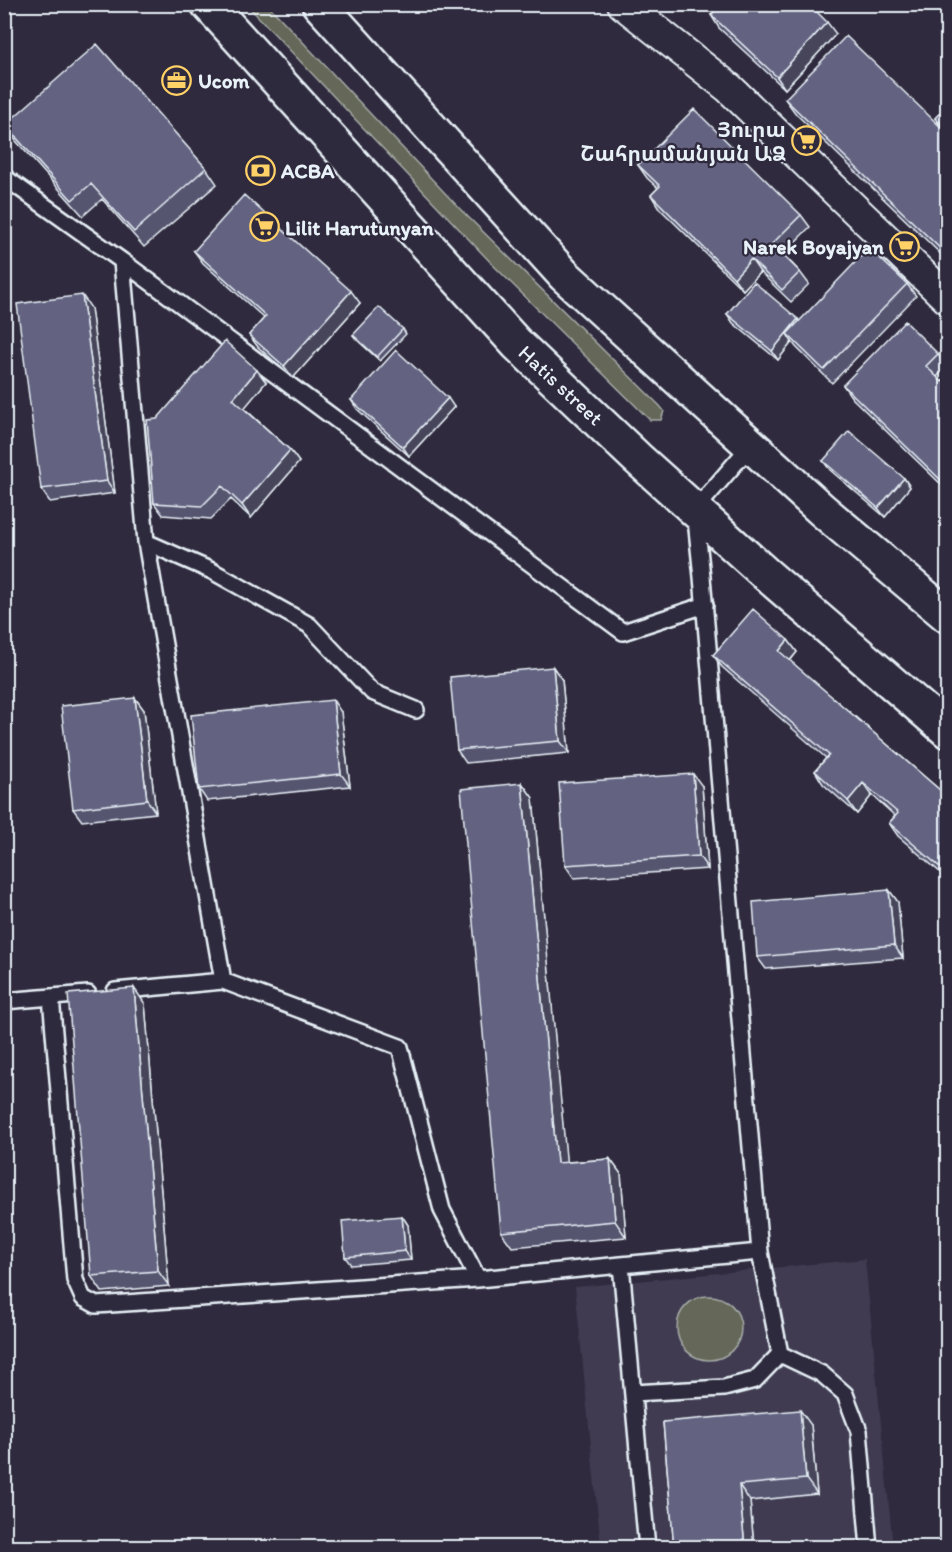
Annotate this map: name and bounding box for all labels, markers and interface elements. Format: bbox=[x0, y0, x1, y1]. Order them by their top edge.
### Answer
office icon: Ucom bbox=[161, 64, 193, 96]
place label: Ucom bbox=[198, 68, 250, 93]
place label: Յուրա Շահրամանյան ԱՁ bbox=[580, 117, 786, 166]
supermarket icon: Յուրա Շահրամանյան ԱՁ bbox=[791, 125, 823, 157]
bank icon: ACBA bbox=[244, 154, 276, 186]
place label: ACBA bbox=[280, 158, 335, 183]
supermarket icon: Lilit Harutunyan bbox=[248, 211, 280, 243]
place label: Lilit Harutunyan bbox=[285, 215, 434, 241]
supermarket icon: Narek Boyajyan bbox=[889, 230, 921, 262]
place label: Narek Boyajyan bbox=[743, 234, 884, 260]
street label: Hatis street bbox=[514, 340, 608, 430]

